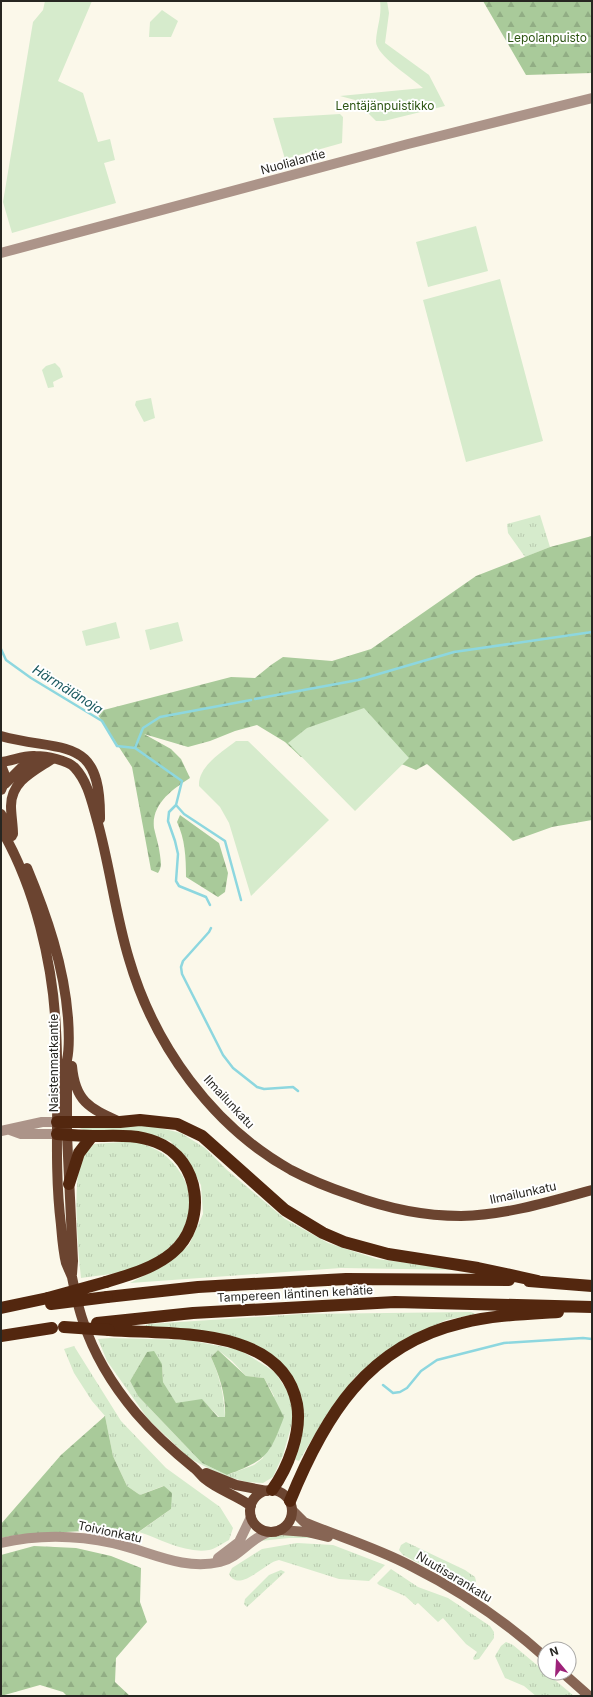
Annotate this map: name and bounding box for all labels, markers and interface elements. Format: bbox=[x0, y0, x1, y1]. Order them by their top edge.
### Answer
park label: Lepolanpuisto bbox=[507, 30, 587, 45]
park label: Lentäjänpuistikko bbox=[336, 98, 434, 113]
street label: Nuolialantie bbox=[259, 146, 327, 177]
water label: Härmälänoja bbox=[30, 661, 106, 717]
street label: Naistenmatkantie bbox=[46, 1014, 61, 1112]
street label: Ilmailunkatu bbox=[201, 1072, 258, 1132]
street label: Ilmailunkatu bbox=[488, 1178, 558, 1207]
street label: Tampereen läntinen kehätie bbox=[217, 1282, 373, 1305]
street label: Toivionkatu bbox=[77, 1517, 144, 1546]
street label: Nuutisarankatu bbox=[414, 1548, 495, 1605]
north arrow bbox=[537, 1641, 577, 1681]
text: N bbox=[548, 1644, 560, 1659]

